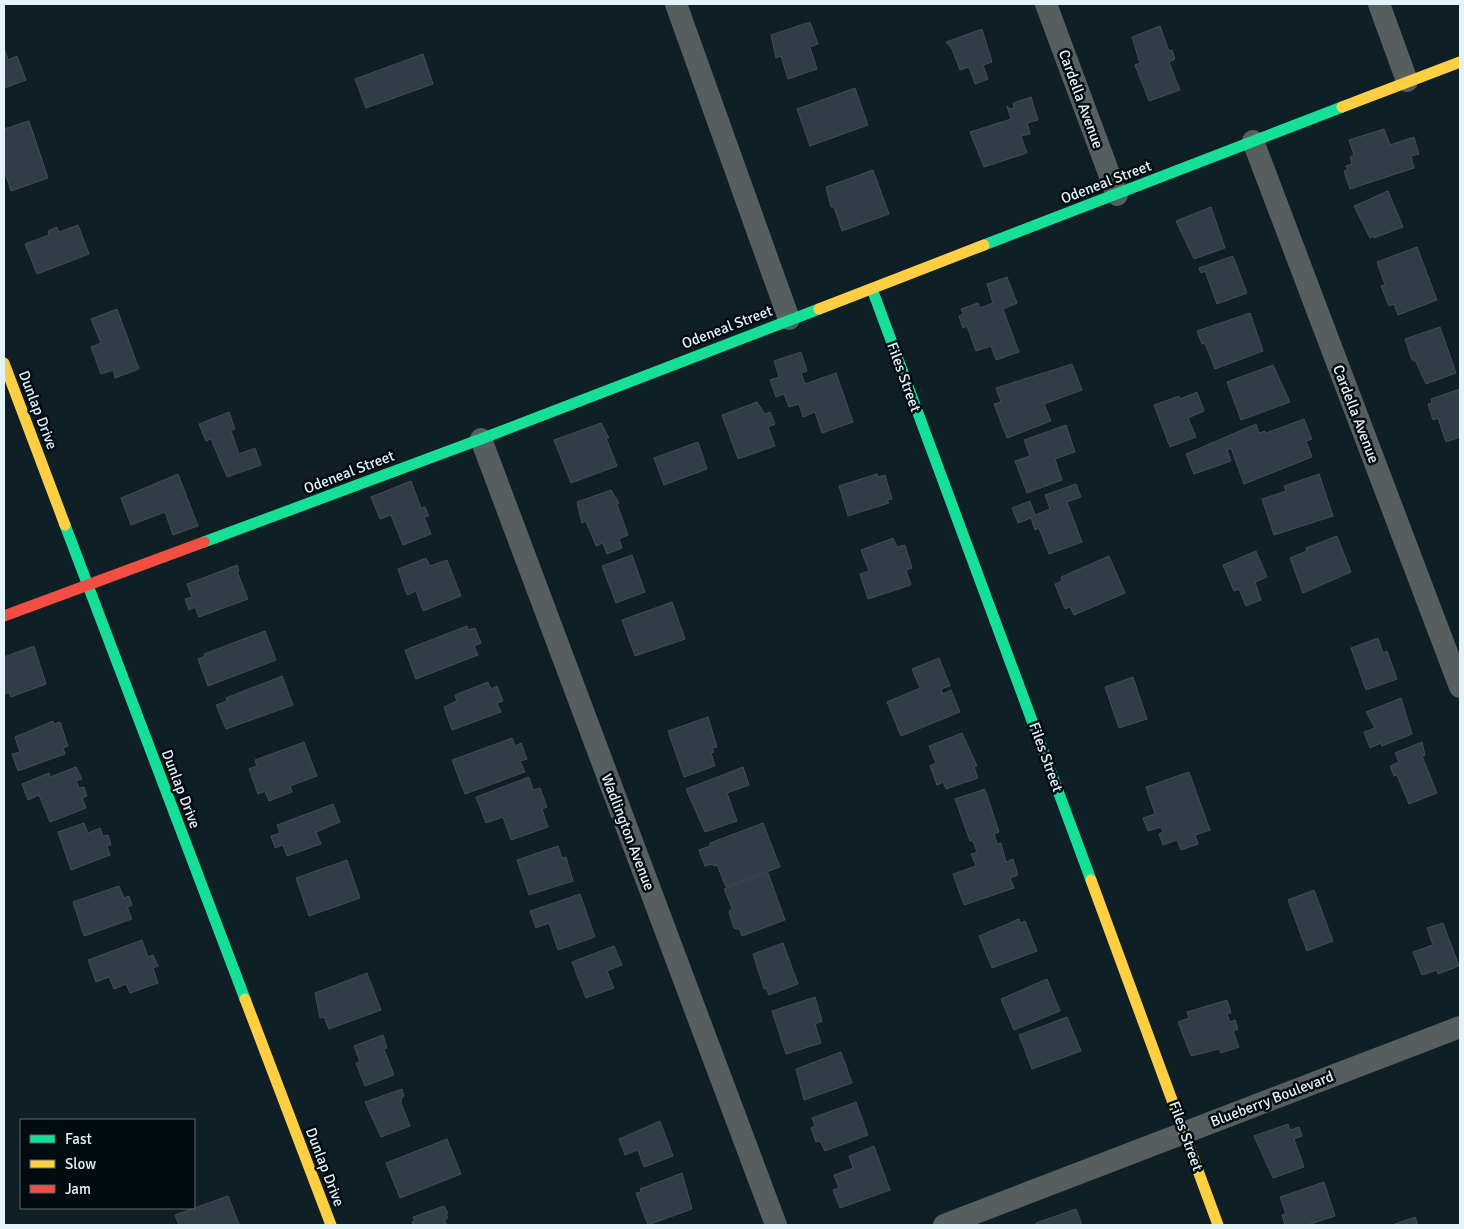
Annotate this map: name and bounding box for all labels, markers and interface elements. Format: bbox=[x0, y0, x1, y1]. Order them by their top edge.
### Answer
street label: Cardella Avenue bbox=[1055, 47, 1107, 151]
street label: Odeneal Street bbox=[1058, 156, 1154, 208]
street label: Odeneal Street bbox=[679, 301, 775, 353]
street label: Files Street bbox=[883, 340, 925, 414]
street label: Cardella Avenue bbox=[1329, 362, 1383, 466]
street label: Dunlap Drive bbox=[15, 368, 61, 452]
street label: Odeneal Street bbox=[301, 446, 397, 498]
street label: Files Street bbox=[1025, 720, 1067, 794]
street label: Dunlap Drive bbox=[158, 747, 204, 831]
street label: Wadlington Avenue bbox=[597, 771, 659, 893]
street label: Blueberry Boulevard bbox=[1208, 1067, 1336, 1131]
street label: Files Street bbox=[1165, 1099, 1207, 1173]
legend bbox=[20, 1119, 195, 1209]
street label: Dunlap Drive bbox=[302, 1125, 348, 1209]
text: Fast bbox=[65, 1130, 92, 1148]
text: Slow bbox=[65, 1155, 96, 1173]
text: Jam bbox=[65, 1180, 91, 1198]

